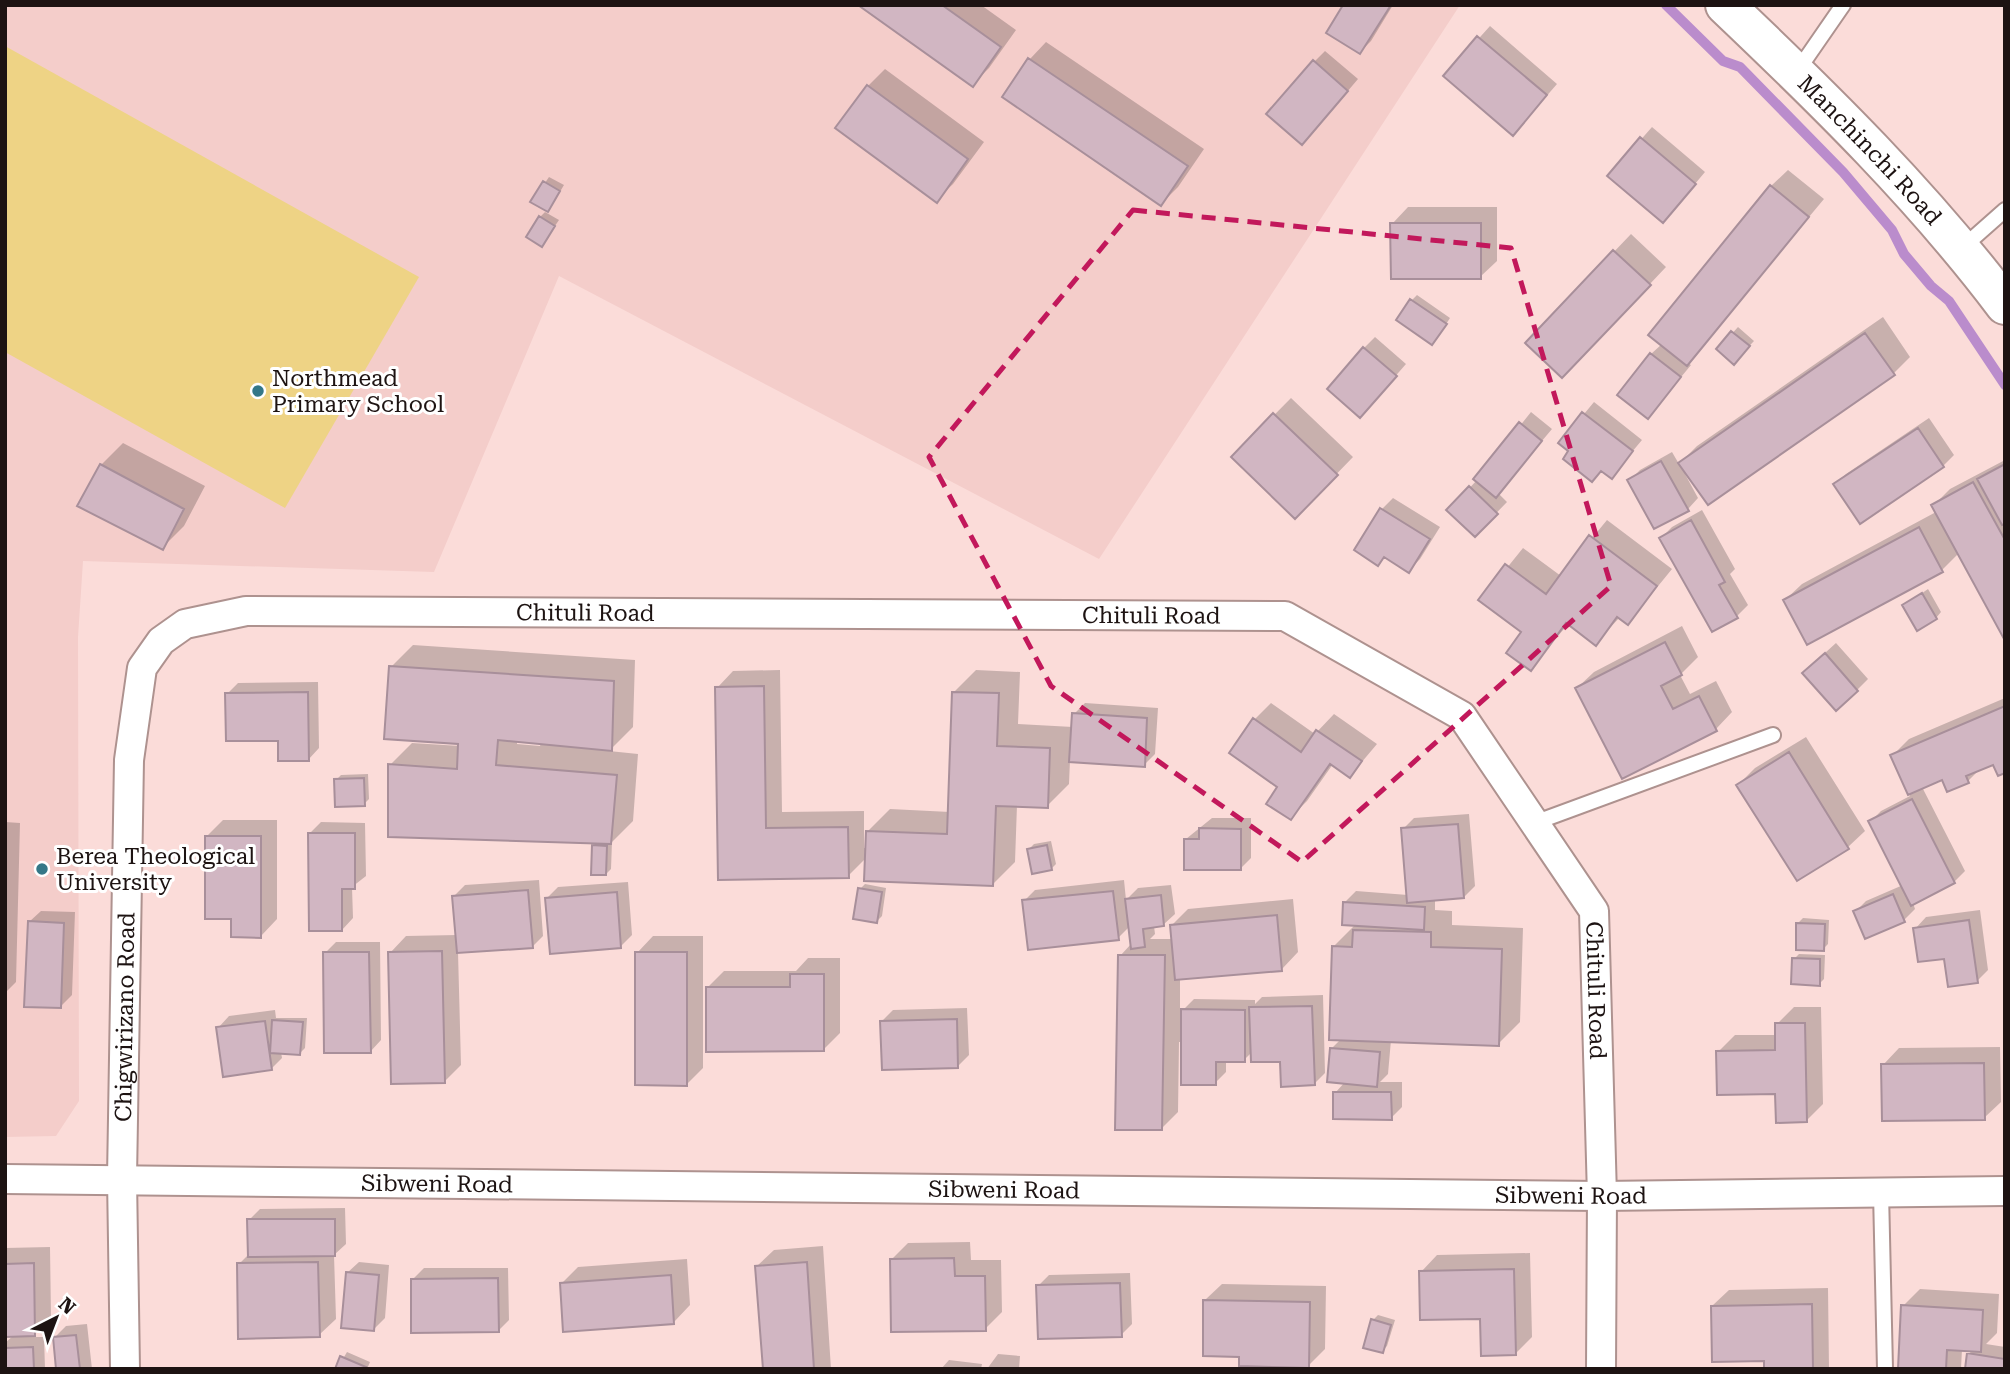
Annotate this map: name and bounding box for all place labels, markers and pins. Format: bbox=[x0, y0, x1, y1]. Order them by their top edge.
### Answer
place label: Northmead Primary School bbox=[272, 365, 444, 418]
marker: Northmead Primary School bbox=[250, 383, 266, 399]
place label: Berea Theological University bbox=[56, 843, 255, 896]
marker: Berea Theological University bbox=[34, 861, 50, 877]

